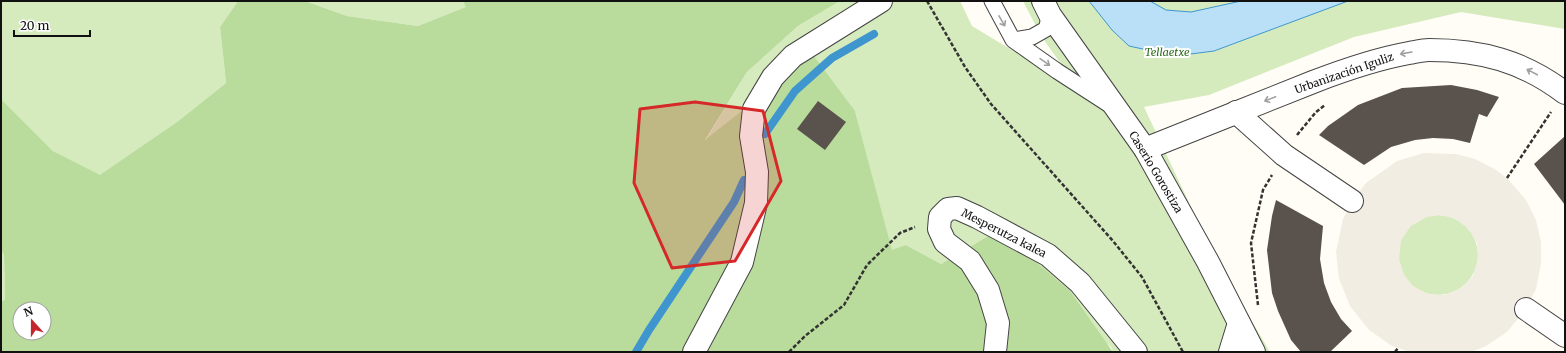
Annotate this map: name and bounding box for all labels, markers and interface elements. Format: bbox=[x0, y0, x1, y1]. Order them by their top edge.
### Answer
scale bar bbox=[14, 12, 90, 38]
one-way arrow bbox=[999, 15, 1007, 27]
text: 20 m bbox=[20, 18, 49, 33]
park label: Tellaetxe bbox=[1144, 45, 1190, 59]
street label: Urbanización Iguliz bbox=[1293, 49, 1395, 97]
one-way arrow bbox=[1400, 50, 1413, 58]
one-way arrow bbox=[1040, 58, 1051, 66]
one-way arrow bbox=[1526, 68, 1538, 75]
one-way arrow bbox=[1264, 96, 1276, 104]
street label: Caserio Gorostiza bbox=[1126, 129, 1186, 216]
street label: Mesperutza kalea bbox=[959, 206, 1049, 261]
north arrow bbox=[12, 301, 52, 341]
text: N bbox=[22, 303, 35, 320]

